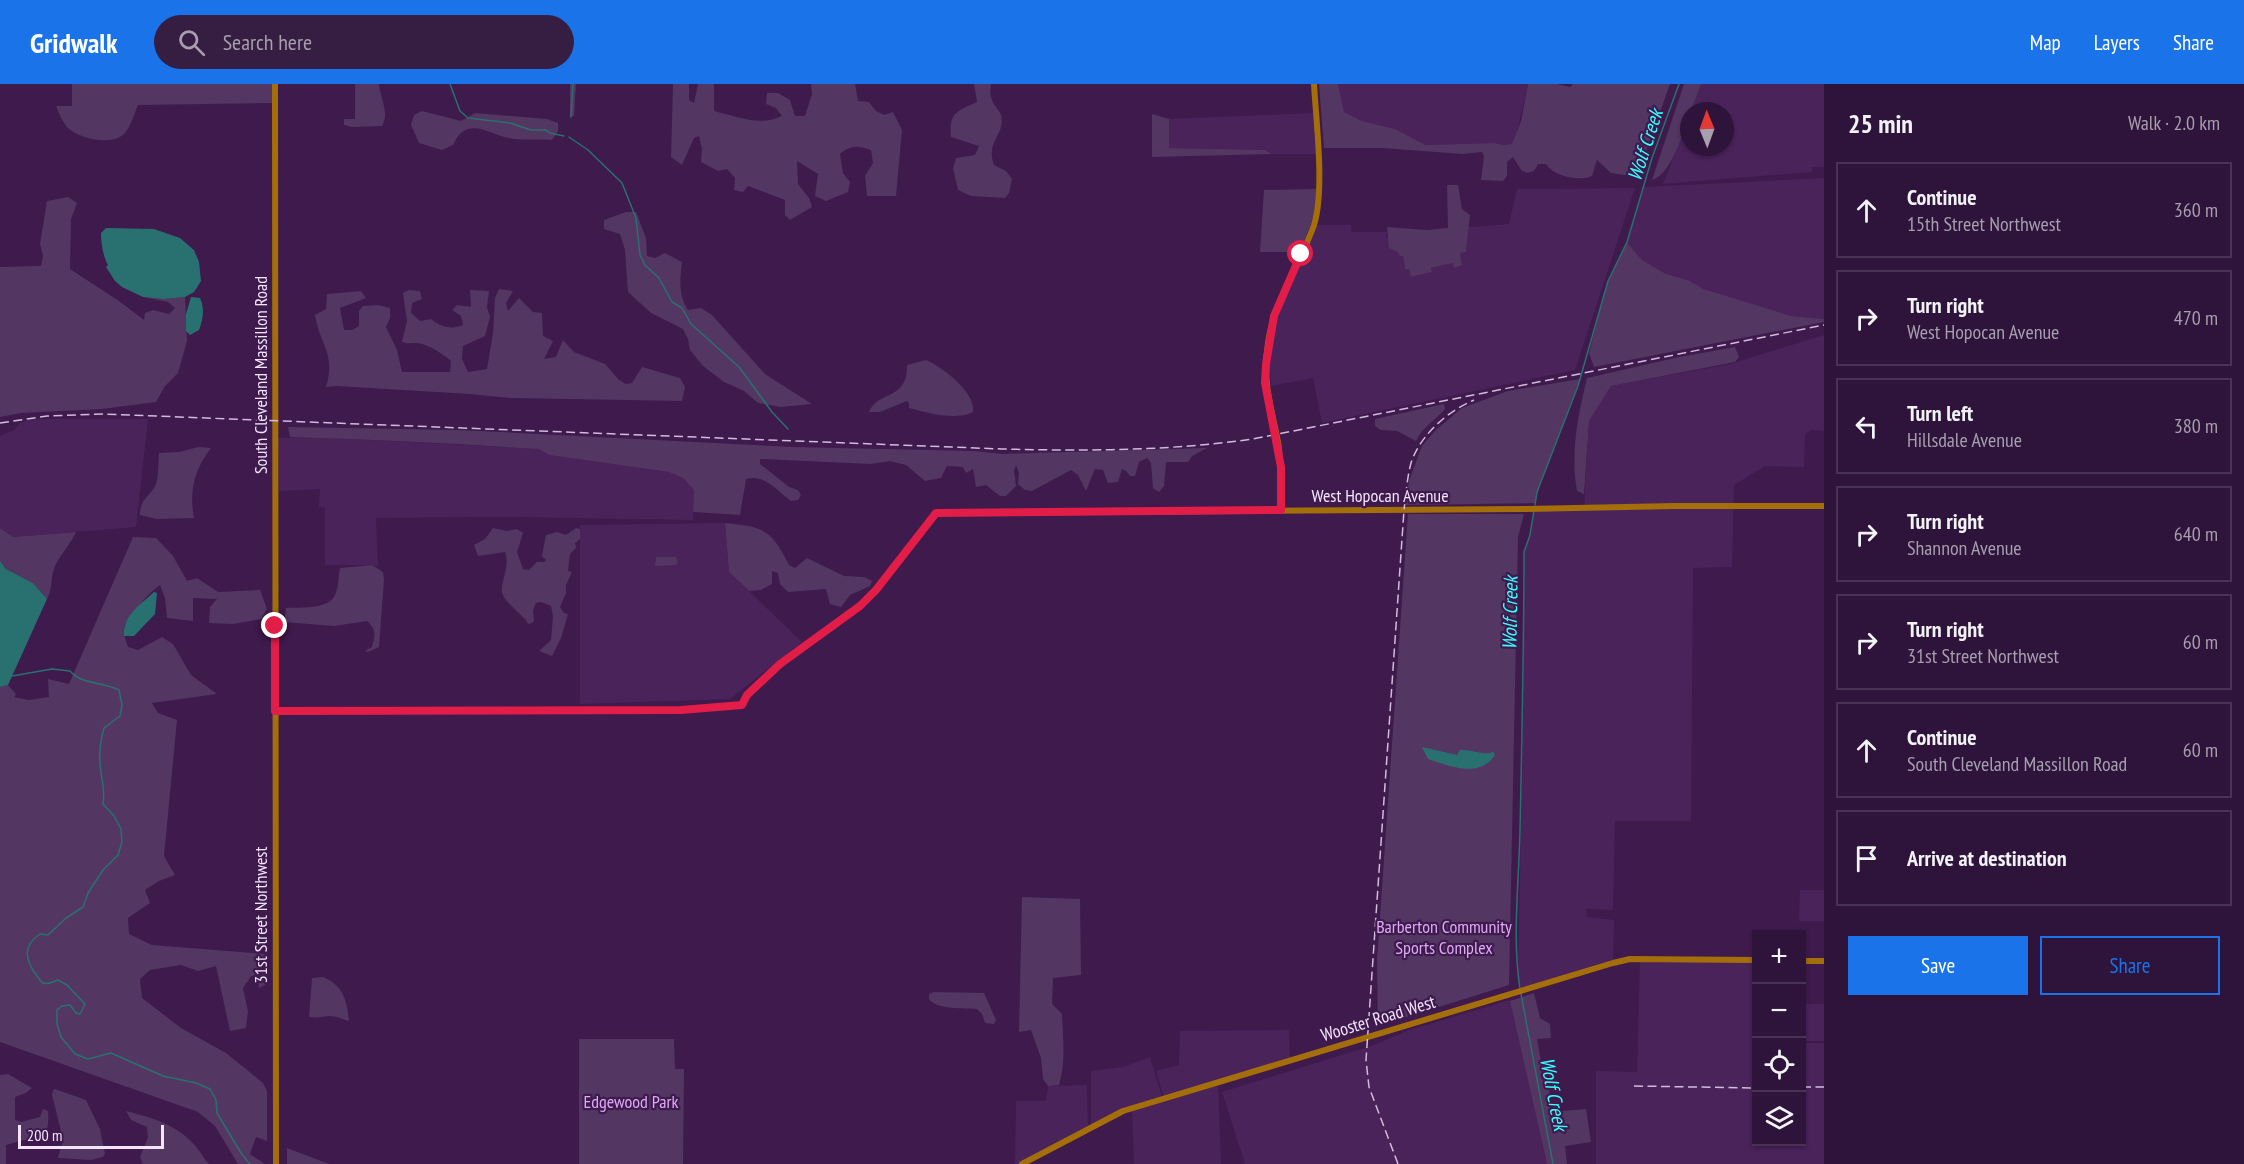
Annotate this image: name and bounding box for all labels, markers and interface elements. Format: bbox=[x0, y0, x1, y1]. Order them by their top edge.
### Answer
search box bbox=[154, 15, 574, 69]
text: Gridwalk bbox=[30, 24, 118, 61]
icon: search bbox=[175, 26, 208, 59]
text: Search here bbox=[223, 28, 312, 56]
text: Map bbox=[2030, 29, 2061, 56]
text: Layers bbox=[2094, 29, 2140, 56]
text: Share bbox=[2173, 29, 2214, 56]
north arrow bbox=[1680, 102, 1734, 156]
water label: Wolf Creek bbox=[1621, 104, 1669, 184]
text: 25 min bbox=[1848, 107, 1913, 140]
text: Walk · 2.0 km bbox=[2128, 110, 2220, 136]
text: Continue bbox=[1907, 183, 1977, 211]
icon: ahead bbox=[1850, 194, 1883, 227]
text: 360 m bbox=[2174, 197, 2218, 223]
text: 15th Street Northwest bbox=[1907, 211, 2061, 237]
route start bbox=[1287, 240, 1313, 266]
street label: South Cleveland Massillon Road bbox=[249, 276, 272, 474]
text: Turn right bbox=[1907, 291, 1984, 319]
icon: right bbox=[1850, 302, 1883, 335]
text: 470 m bbox=[2174, 305, 2218, 331]
text: West Hopocan Avenue bbox=[1907, 319, 2059, 345]
text: Turn left bbox=[1907, 399, 1973, 427]
icon: left bbox=[1850, 410, 1883, 443]
text: 380 m bbox=[2174, 413, 2218, 439]
text: Hillsdale Avenue bbox=[1907, 427, 2022, 453]
street label: West Hopocan Avenue bbox=[1311, 484, 1449, 507]
text: Turn right bbox=[1907, 507, 1984, 535]
icon: right bbox=[1850, 518, 1883, 551]
text: 640 m bbox=[2174, 521, 2218, 547]
text: Shannon Avenue bbox=[1907, 535, 2022, 561]
water label: Wolf Creek bbox=[1496, 574, 1524, 650]
route end bbox=[261, 612, 287, 638]
text: Turn right bbox=[1907, 615, 1984, 643]
icon: right bbox=[1850, 626, 1883, 659]
text: 60 m bbox=[2183, 629, 2218, 655]
text: 31st Street Northwest bbox=[1907, 643, 2059, 669]
text: Continue bbox=[1907, 723, 1977, 751]
icon: ahead bbox=[1850, 734, 1883, 767]
text: 60 m bbox=[2183, 737, 2218, 763]
text: South Cleveland Massillon Road bbox=[1907, 751, 2127, 777]
icon: arrive bbox=[1850, 842, 1883, 875]
text: Arrive at destination bbox=[1907, 844, 2067, 872]
street label: 31st Street Northwest bbox=[249, 847, 272, 983]
park label: Barberton Community Sports Complex bbox=[1376, 915, 1512, 959]
map controls bbox=[1752, 930, 1806, 1146]
button: + bbox=[1752, 930, 1806, 984]
button: Save bbox=[1848, 936, 2028, 995]
button: Share bbox=[2040, 936, 2220, 995]
button: − bbox=[1752, 984, 1806, 1038]
street label: Wooster Road West bbox=[1318, 990, 1438, 1046]
button: locate bbox=[1752, 1038, 1806, 1092]
water label: Wolf Creek bbox=[1534, 1055, 1574, 1135]
park label: Edgewood Park bbox=[584, 1090, 678, 1113]
button: layers bbox=[1752, 1092, 1806, 1146]
scale bar bbox=[18, 1122, 164, 1150]
text: 200 m bbox=[27, 1125, 62, 1145]

